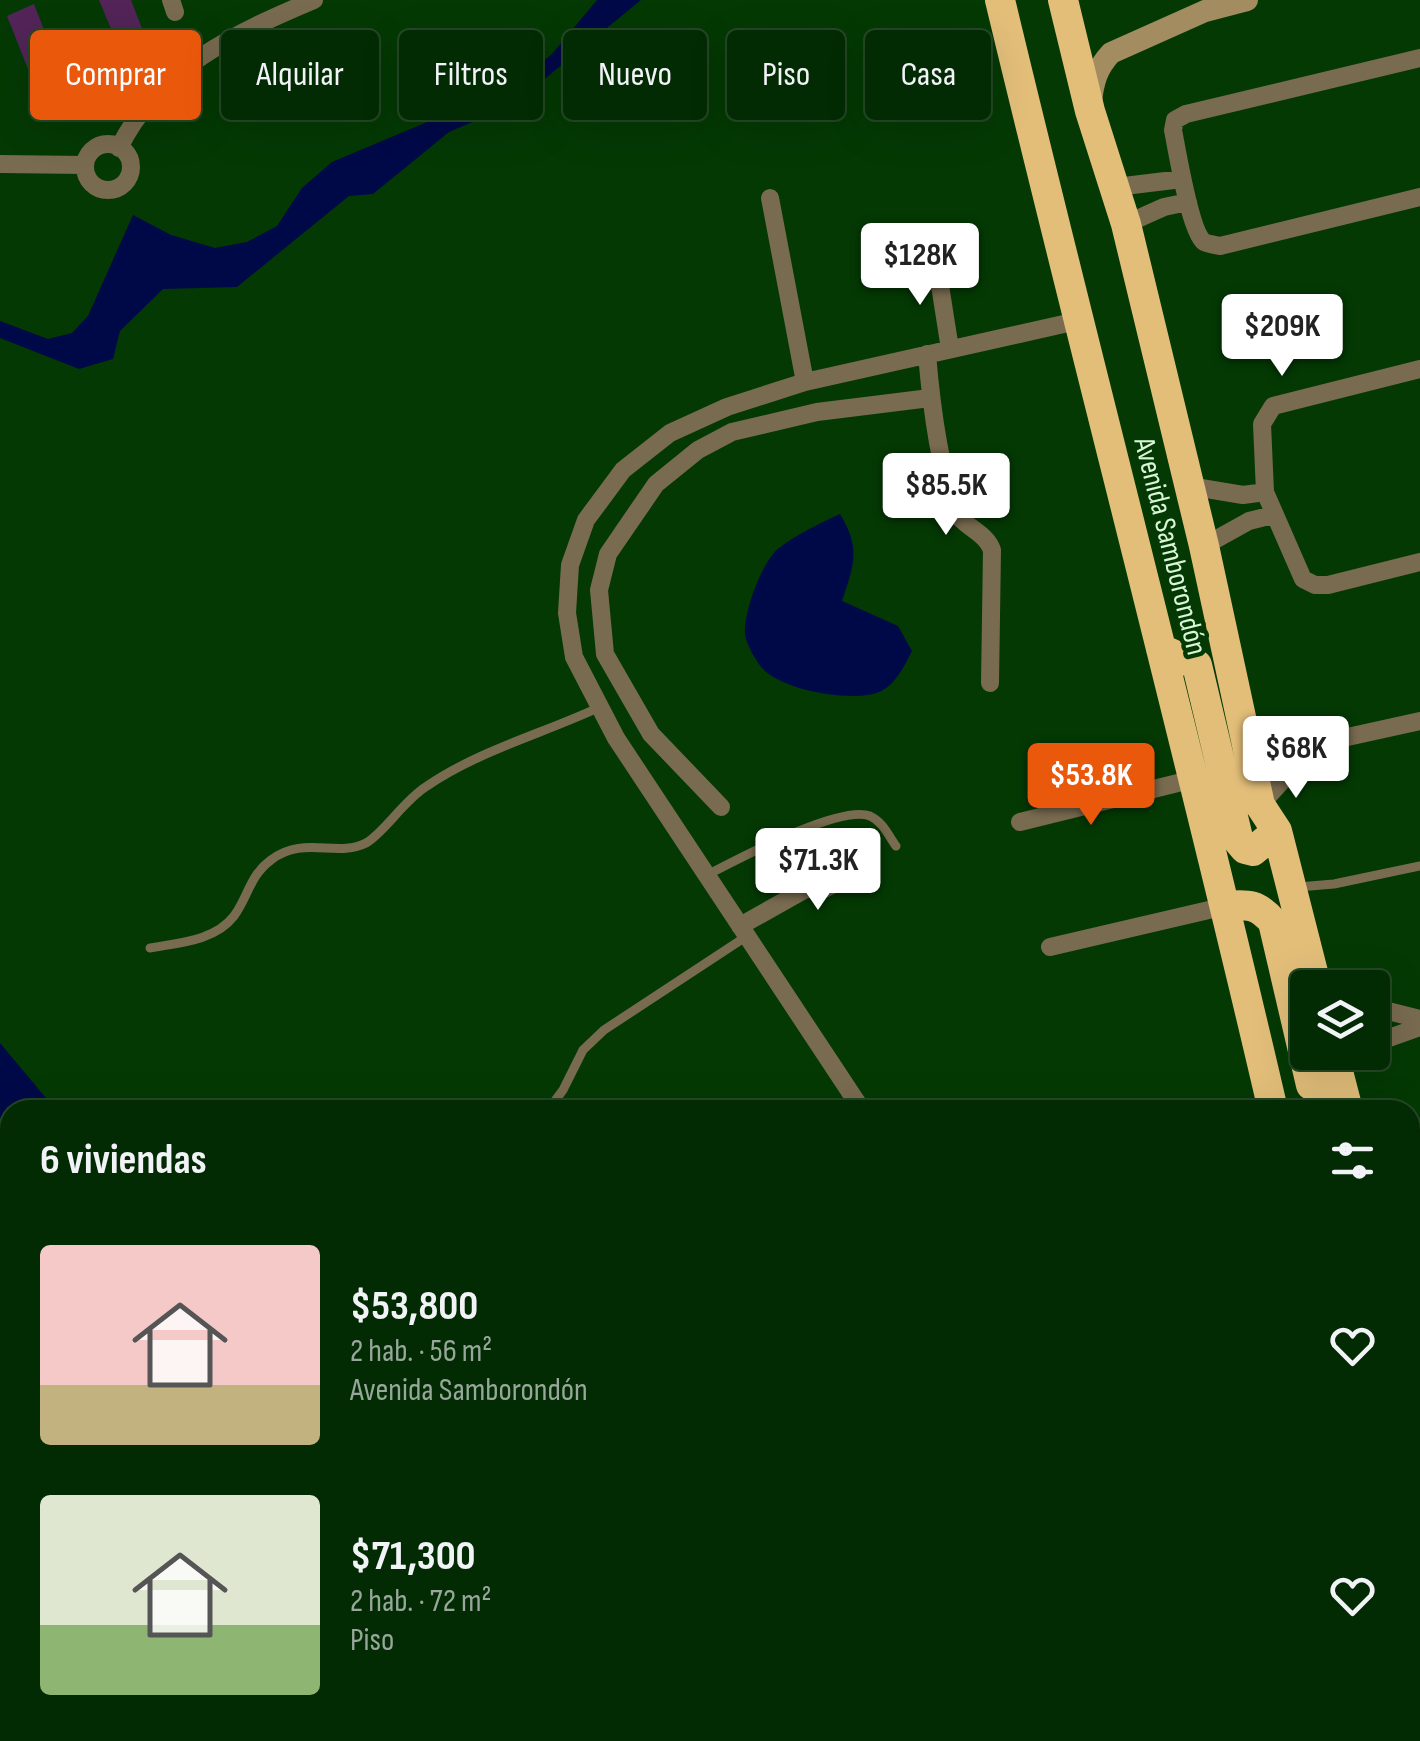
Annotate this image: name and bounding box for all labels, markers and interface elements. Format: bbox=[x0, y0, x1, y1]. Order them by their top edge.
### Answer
chip: Comprar bbox=[30, 30, 201, 120]
chip: Alquilar bbox=[221, 30, 379, 120]
chip: Filtros bbox=[399, 30, 543, 120]
chip: Nuevo bbox=[563, 30, 707, 120]
chip: Piso bbox=[727, 30, 845, 120]
chip: Casa bbox=[865, 30, 991, 120]
pin: $128K bbox=[850, 223, 990, 308]
text: $128K bbox=[883, 236, 957, 275]
pin: $209K bbox=[1212, 294, 1352, 379]
text: $209K bbox=[1244, 307, 1320, 346]
street label: Avenida Samborondón bbox=[1125, 433, 1214, 659]
pin: $85.5K bbox=[865, 453, 1027, 538]
text: $85.5K bbox=[905, 466, 987, 505]
pin: $68K bbox=[1237, 716, 1355, 801]
text: $68K bbox=[1265, 729, 1327, 768]
pin: $53.8K bbox=[1010, 743, 1172, 828]
text: $53.8K bbox=[1050, 756, 1132, 795]
pin: $71.3K bbox=[737, 828, 899, 913]
text: $71.3K bbox=[777, 841, 859, 880]
map controls bbox=[1290, 970, 1390, 1070]
button: layers bbox=[1290, 970, 1390, 1070]
icon: filters bbox=[1325, 1133, 1380, 1188]
text: 6 viviendas bbox=[40, 1135, 207, 1186]
text: $53,800 bbox=[350, 1281, 478, 1332]
icon: home bbox=[120, 1285, 240, 1405]
icon: heart bbox=[1325, 1318, 1380, 1373]
text: 2 hab. · 56 m² bbox=[350, 1332, 492, 1371]
text: Avenida Samborondón bbox=[350, 1371, 588, 1410]
text: $71,300 bbox=[350, 1531, 476, 1582]
icon: home bbox=[120, 1535, 240, 1655]
icon: heart bbox=[1325, 1568, 1380, 1623]
text: 2 hab. · 72 m² bbox=[350, 1582, 491, 1621]
text: Piso bbox=[350, 1621, 394, 1660]

